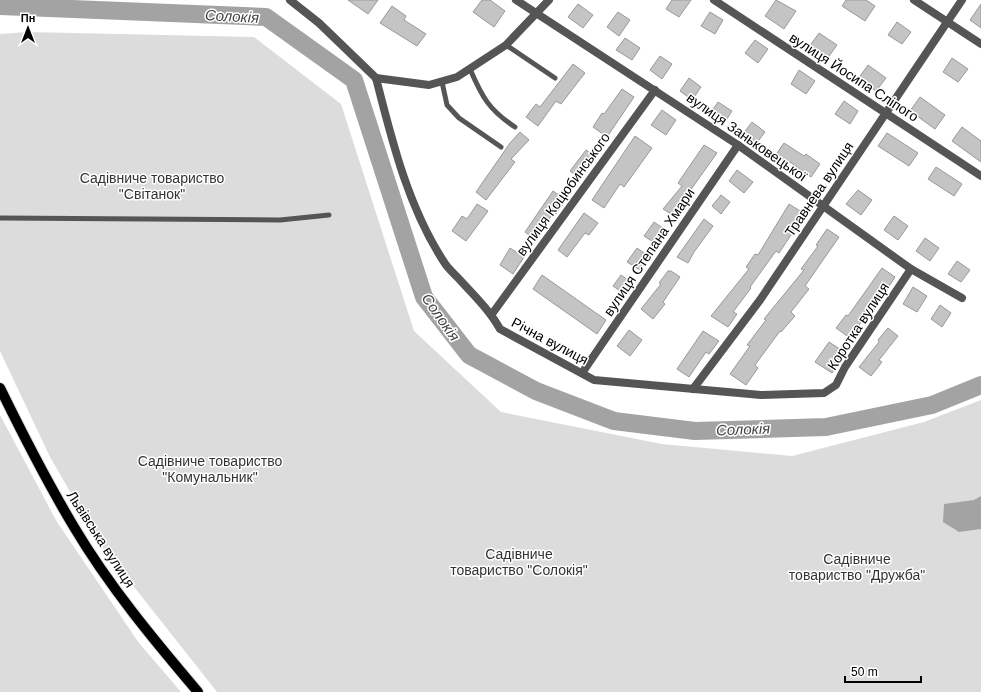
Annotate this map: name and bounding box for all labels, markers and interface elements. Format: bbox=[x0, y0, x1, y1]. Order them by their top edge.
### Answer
water label: Солокія bbox=[205, 6, 259, 26]
north arrow bbox=[8, 8, 48, 48]
text: Пн bbox=[21, 12, 35, 24]
street label: вулиця Йосипа Сліпого bbox=[787, 28, 922, 125]
street label: вулиця Заньковецької bbox=[684, 89, 810, 185]
street label: вулиця Коцюбинського bbox=[513, 129, 613, 259]
street label: Травнева вулиця bbox=[781, 139, 857, 239]
park label: Садівниче товариство "Світанок" bbox=[80, 170, 224, 202]
street label: вулиця Степана Хмари bbox=[600, 185, 698, 319]
street label: Коротка вулиця bbox=[824, 279, 892, 373]
water label: Солокія bbox=[419, 290, 463, 344]
street label: Річна вулиця bbox=[509, 314, 591, 368]
water label: Солокія bbox=[716, 420, 770, 438]
park label: Садівниче товариство "Комунальник" bbox=[138, 453, 282, 485]
street label: Львівська вулиця bbox=[64, 488, 138, 590]
park label: Садівниче товариство "Солокія" bbox=[450, 546, 588, 578]
park label: Садівниче товариство "Дружба" bbox=[789, 551, 925, 583]
scale bar bbox=[845, 658, 921, 684]
text: 50 m bbox=[851, 665, 878, 679]

